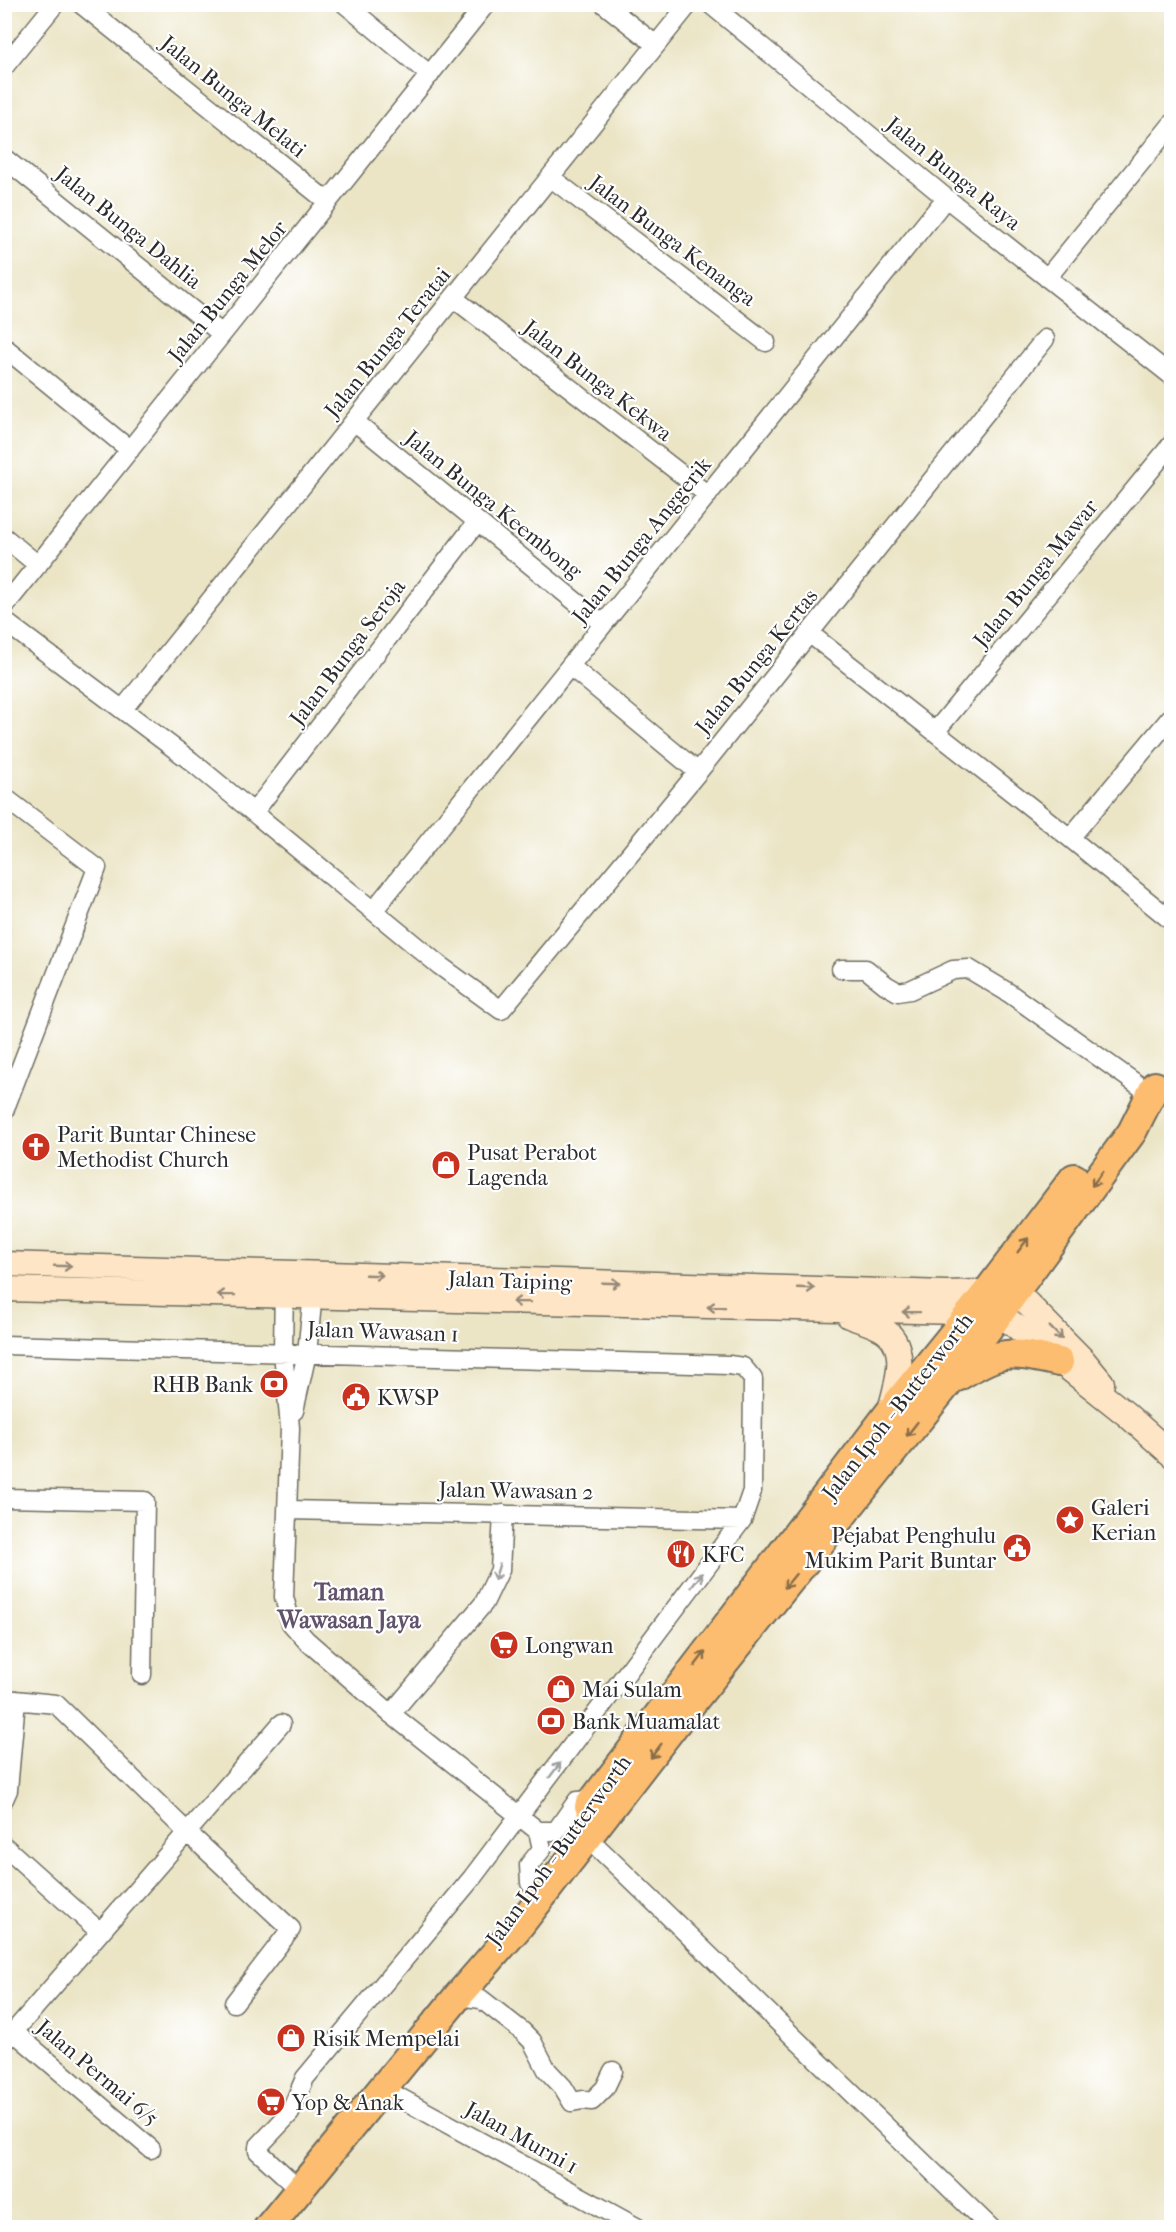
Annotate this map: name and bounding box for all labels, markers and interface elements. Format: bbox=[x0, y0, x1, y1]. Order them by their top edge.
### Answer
street label: Jalan Bunga Melati bbox=[154, 29, 312, 164]
street label: Jalan Bunga Raya bbox=[879, 110, 1027, 237]
street label: Jalan Bunga Dahlia bbox=[49, 160, 207, 295]
street label: Jalan Bunga Kenanga bbox=[582, 168, 762, 312]
street label: Jalan Bunga Melor bbox=[161, 215, 293, 369]
street label: Jalan Bunga Teratai bbox=[318, 262, 457, 425]
street label: Jalan Bunga Kekwa bbox=[516, 313, 678, 448]
street label: Jalan Bunga Keembong bbox=[398, 424, 587, 584]
street label: Jalan Bunga Anggerik bbox=[565, 452, 717, 631]
street label: Jalan Bunga Mawar bbox=[967, 494, 1104, 655]
street label: Jalan Bunga Seroja bbox=[283, 574, 412, 732]
street label: Jalan Bunga Kertas bbox=[689, 583, 824, 741]
place label: Parit Buntar Chinese Methodist Church bbox=[57, 1122, 256, 1173]
church icon: Parit Buntar Chinese Methodist Church bbox=[20, 1131, 52, 1163]
place label: Pusat Perabot Lagenda bbox=[467, 1140, 597, 1191]
shop icon: Pusat Perabot Lagenda bbox=[430, 1149, 462, 1181]
one-way arrow bbox=[1091, 1170, 1103, 1186]
one-way arrow bbox=[1017, 1237, 1030, 1253]
one-way arrow bbox=[52, 1260, 72, 1272]
street label: Jalan Taiping bbox=[445, 1266, 573, 1296]
one-way arrow bbox=[364, 1270, 383, 1281]
one-way arrow bbox=[600, 1277, 620, 1288]
one-way arrow bbox=[795, 1283, 815, 1294]
one-way arrow bbox=[216, 1289, 236, 1300]
one-way arrow bbox=[512, 1296, 532, 1308]
one-way arrow bbox=[707, 1301, 727, 1313]
one-way arrow bbox=[902, 1306, 921, 1318]
street label: Jalan Ipoh - Butterworth bbox=[816, 1308, 979, 1507]
street label: Jalan Wawasan 1 bbox=[305, 1316, 459, 1348]
one-way arrow bbox=[1049, 1325, 1064, 1340]
bank icon: RHB Bank bbox=[258, 1368, 290, 1400]
place label: RHB Bank bbox=[152, 1372, 254, 1398]
public building icon: KWSP bbox=[340, 1381, 372, 1413]
place label: KWSP bbox=[377, 1385, 439, 1411]
one-way arrow bbox=[905, 1421, 918, 1437]
street label: Jalan Wawasan 2 bbox=[436, 1477, 594, 1505]
place label: Galeri Kerian bbox=[1091, 1495, 1157, 1546]
place icon: Galeri Kerian bbox=[1054, 1504, 1086, 1536]
place label: Pejabat Penghulu Mukim Parit Buntar bbox=[805, 1523, 997, 1574]
public building icon: Pejabat Penghulu Mukim Parit Buntar bbox=[1001, 1532, 1033, 1564]
restaurant icon: KFC bbox=[665, 1538, 697, 1570]
place label: KFC bbox=[702, 1542, 745, 1568]
one-way arrow bbox=[491, 1562, 502, 1581]
one-way arrow bbox=[690, 1572, 703, 1588]
one-way arrow bbox=[784, 1573, 797, 1589]
district label: Taman Wawasan Jaya bbox=[276, 1578, 421, 1634]
supermarket icon: Longwan bbox=[488, 1629, 520, 1661]
place label: Longwan bbox=[525, 1633, 614, 1659]
one-way arrow bbox=[694, 1652, 706, 1668]
shop icon: Mai Sulam bbox=[545, 1673, 577, 1705]
place label: Mai Sulam bbox=[582, 1677, 683, 1703]
bank icon: Bank Muamalat bbox=[535, 1705, 567, 1737]
place label: Bank Muamalat bbox=[572, 1709, 721, 1735]
one-way arrow bbox=[650, 1742, 662, 1758]
street label: Jalan Ipoh - Butterworth bbox=[480, 1749, 637, 1953]
one-way arrow bbox=[548, 1762, 561, 1778]
street label: Jalan Permai 6/5 bbox=[30, 2013, 164, 2131]
shop icon: Risik Mempelai bbox=[275, 2022, 307, 2054]
place label: Risik Mempelai bbox=[312, 2026, 460, 2052]
supermarket icon: Yop & Anak bbox=[255, 2086, 287, 2118]
place label: Yop & Anak bbox=[291, 2090, 405, 2116]
street label: Jalan Murni 1 bbox=[459, 2095, 583, 2180]

